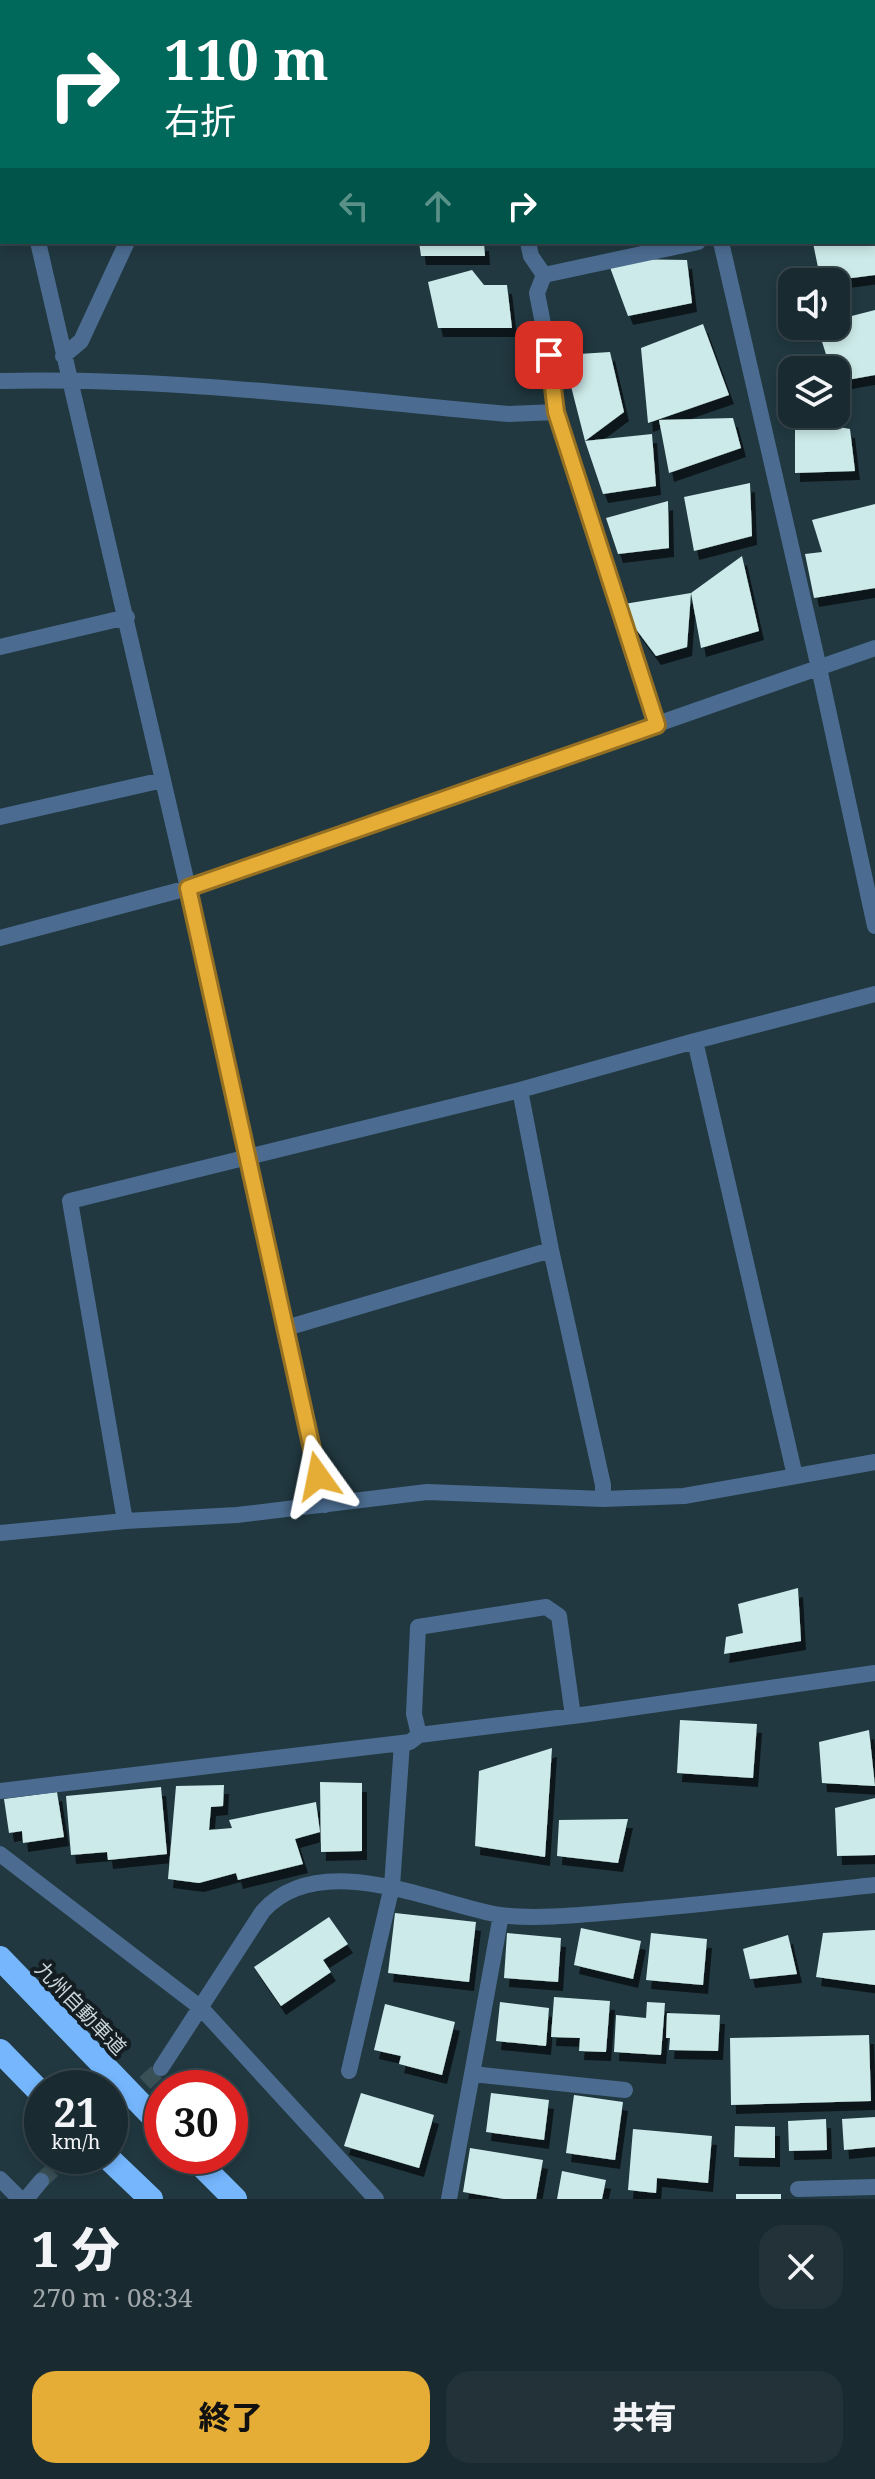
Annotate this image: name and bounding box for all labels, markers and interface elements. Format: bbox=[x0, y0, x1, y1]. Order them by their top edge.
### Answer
text: 110 m bbox=[164, 20, 329, 96]
icon: right bbox=[32, 32, 136, 136]
text: 右折 bbox=[164, 96, 236, 145]
icon: left bbox=[332, 184, 376, 228]
icon: ahead bbox=[416, 184, 460, 228]
icon: right bbox=[500, 184, 544, 228]
map controls bbox=[778, 268, 850, 428]
button: sound bbox=[778, 268, 850, 340]
pin bbox=[515, 321, 583, 389]
icon: arrive bbox=[527, 333, 571, 377]
button: layers bbox=[778, 356, 850, 428]
position arrow bbox=[276, 1434, 360, 1518]
street label: 九州自動車道 bbox=[30, 1955, 132, 2061]
speed limit sign: 30 bbox=[144, 2070, 248, 2174]
text: 21 bbox=[53, 2084, 99, 2139]
text: km/h bbox=[51, 2128, 101, 2155]
text: 1 分 bbox=[32, 2216, 120, 2281]
button: close bbox=[759, 2225, 843, 2309]
text: 270 m · 08:34 bbox=[32, 2279, 193, 2315]
button: 終了 bbox=[32, 2371, 430, 2463]
button: 共有 bbox=[446, 2371, 843, 2463]

